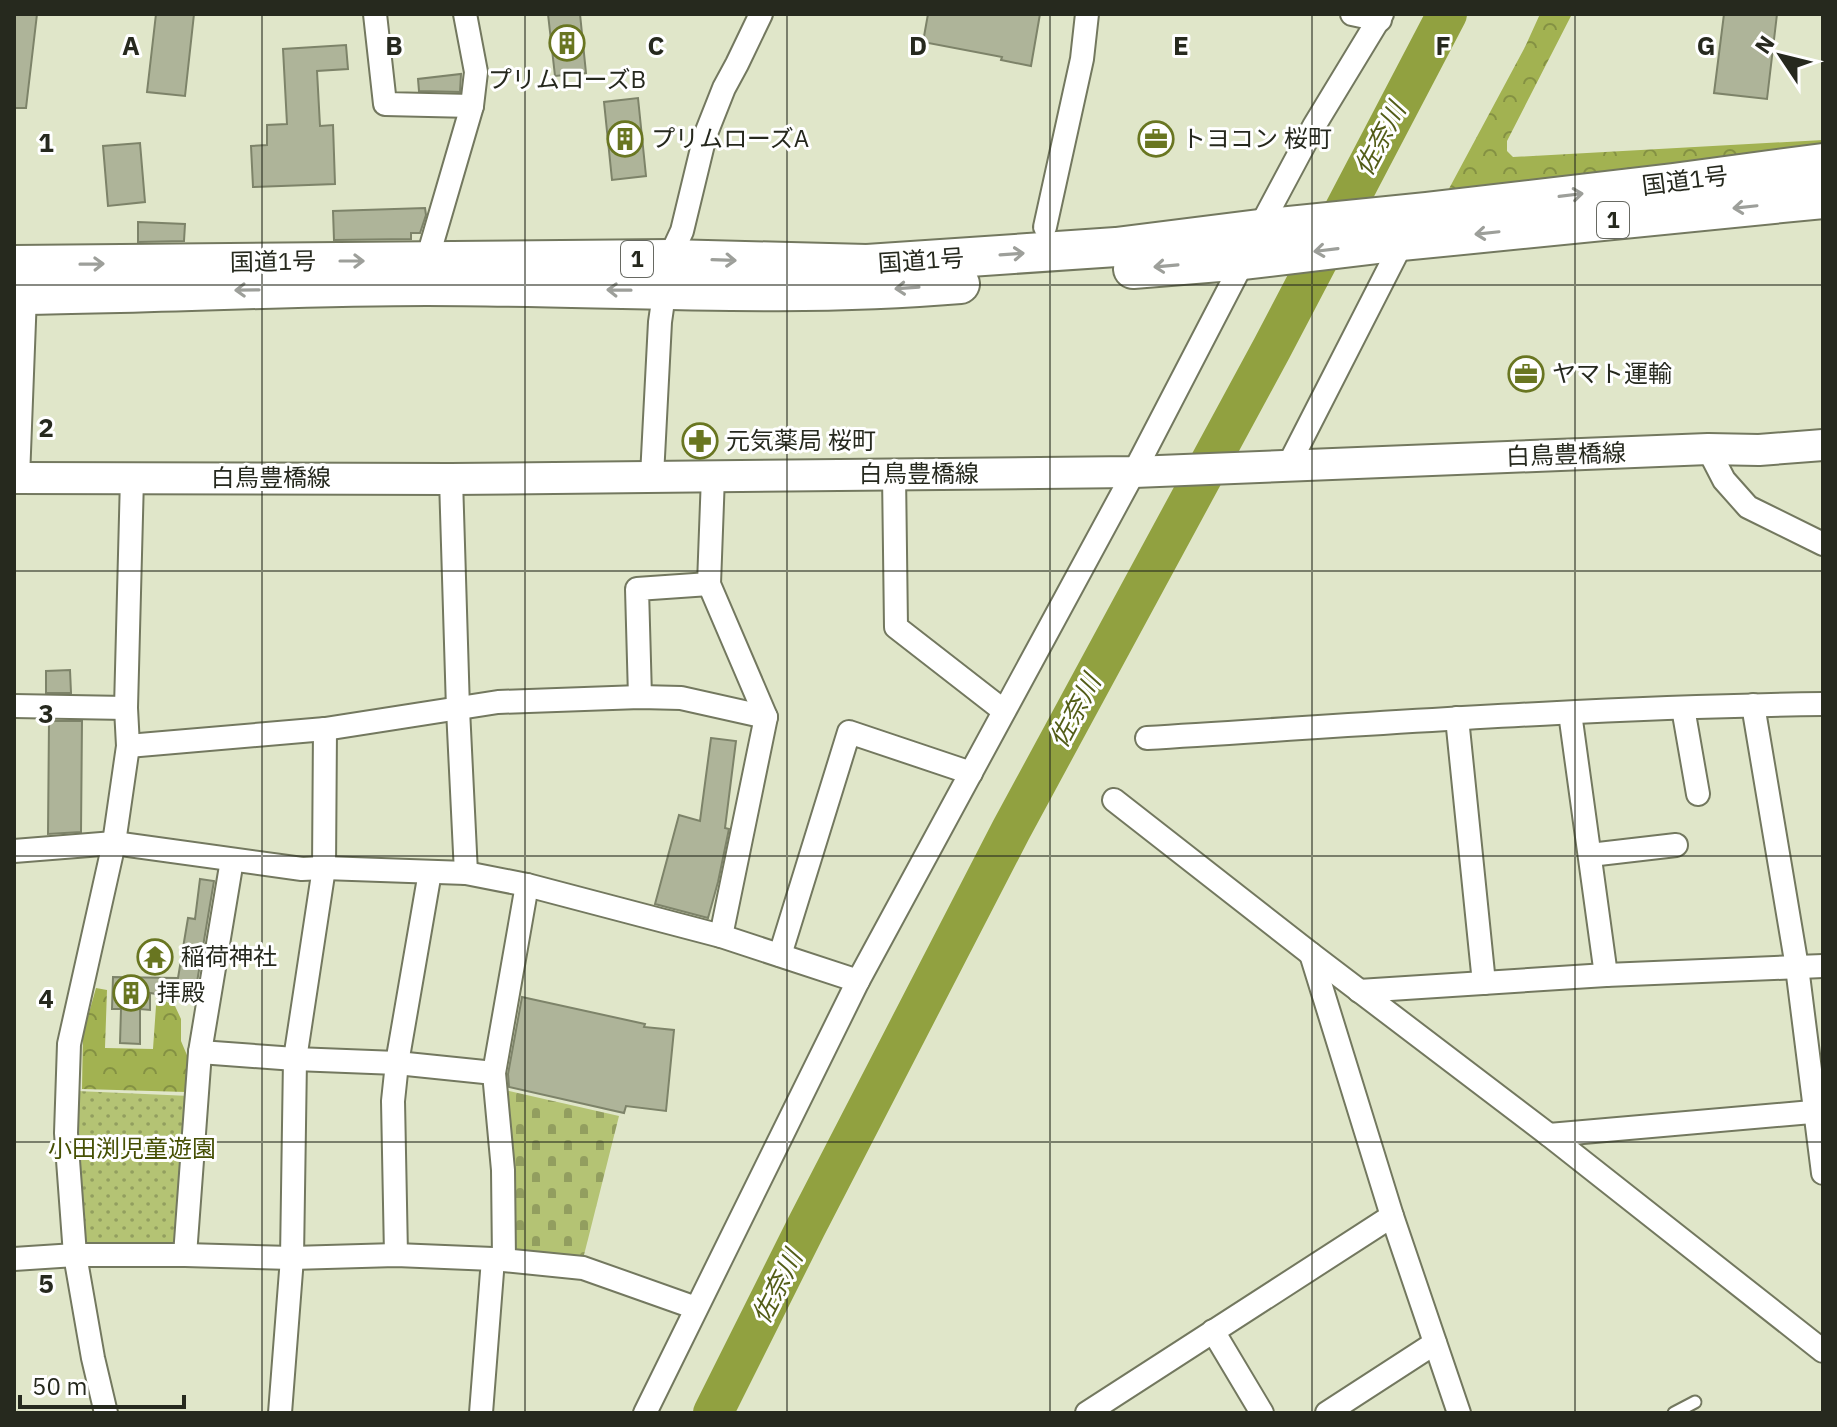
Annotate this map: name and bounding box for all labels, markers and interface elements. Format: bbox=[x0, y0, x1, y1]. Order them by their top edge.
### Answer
north arrow bbox=[1741, 16, 1821, 96]
building icon: プリムローズB bbox=[548, 24, 586, 62]
text: A bbox=[122, 28, 140, 62]
text: B bbox=[385, 28, 403, 62]
text: C bbox=[648, 28, 665, 62]
text: D bbox=[909, 28, 927, 62]
text: E bbox=[1173, 28, 1189, 62]
text: F bbox=[1435, 28, 1451, 62]
text: G bbox=[1697, 28, 1715, 62]
text: N bbox=[1748, 29, 1781, 59]
place label: プリムローズB bbox=[488, 63, 646, 95]
water label: 佐奈川 bbox=[1346, 93, 1414, 181]
building icon: プリムローズA bbox=[606, 120, 644, 158]
office icon: トヨコン 桜町 bbox=[1137, 120, 1175, 158]
place label: プリムローズA bbox=[651, 122, 809, 154]
place label: トヨコン 桜町 bbox=[1182, 122, 1332, 154]
text: 1 bbox=[38, 125, 54, 159]
street label: 国道1号 bbox=[1640, 159, 1730, 201]
one-way arrow bbox=[1558, 187, 1583, 202]
one-way arrow bbox=[1732, 199, 1759, 214]
road number: 1 bbox=[1597, 202, 1629, 238]
one-way arrow bbox=[1474, 226, 1501, 241]
road number: 1 bbox=[621, 241, 653, 277]
street label: 国道1号 bbox=[877, 241, 965, 279]
one-way arrow bbox=[1313, 243, 1339, 258]
street label: 国道1号 bbox=[230, 244, 316, 278]
one-way arrow bbox=[998, 246, 1024, 261]
one-way arrow bbox=[338, 253, 365, 269]
one-way arrow bbox=[710, 253, 737, 268]
one-way arrow bbox=[78, 256, 105, 272]
one-way arrow bbox=[1153, 259, 1180, 274]
one-way arrow bbox=[894, 281, 921, 296]
one-way arrow bbox=[234, 282, 261, 298]
one-way arrow bbox=[606, 282, 633, 298]
office icon: ヤマト運輸 bbox=[1507, 355, 1545, 393]
place label: ヤマト運輸 bbox=[1552, 357, 1672, 389]
text: 2 bbox=[38, 410, 54, 444]
pharmacy icon: 元気薬局 桜町 bbox=[681, 422, 719, 460]
place label: 元気薬局 桜町 bbox=[726, 424, 876, 456]
street label: 白鳥豊橋線 bbox=[1505, 436, 1626, 472]
street label: 白鳥豊橋線 bbox=[859, 457, 979, 489]
street label: 白鳥豊橋線 bbox=[211, 461, 331, 493]
water label: 佐奈川 bbox=[1041, 665, 1109, 753]
text: 3 bbox=[38, 696, 54, 730]
temple icon: 稲荷神社 bbox=[136, 938, 174, 976]
place label: 稲荷神社 bbox=[181, 940, 277, 972]
building icon: 拝殿 bbox=[112, 974, 150, 1012]
place label: 拝殿 bbox=[157, 976, 205, 1008]
text: 4 bbox=[38, 981, 54, 1015]
park label: 小田渕児童遊園 bbox=[48, 1132, 216, 1164]
water label: 佐奈川 bbox=[743, 1241, 810, 1329]
text: 5 bbox=[38, 1266, 54, 1300]
scale bar bbox=[20, 1359, 184, 1409]
text: 50 m bbox=[32, 1370, 87, 1402]

